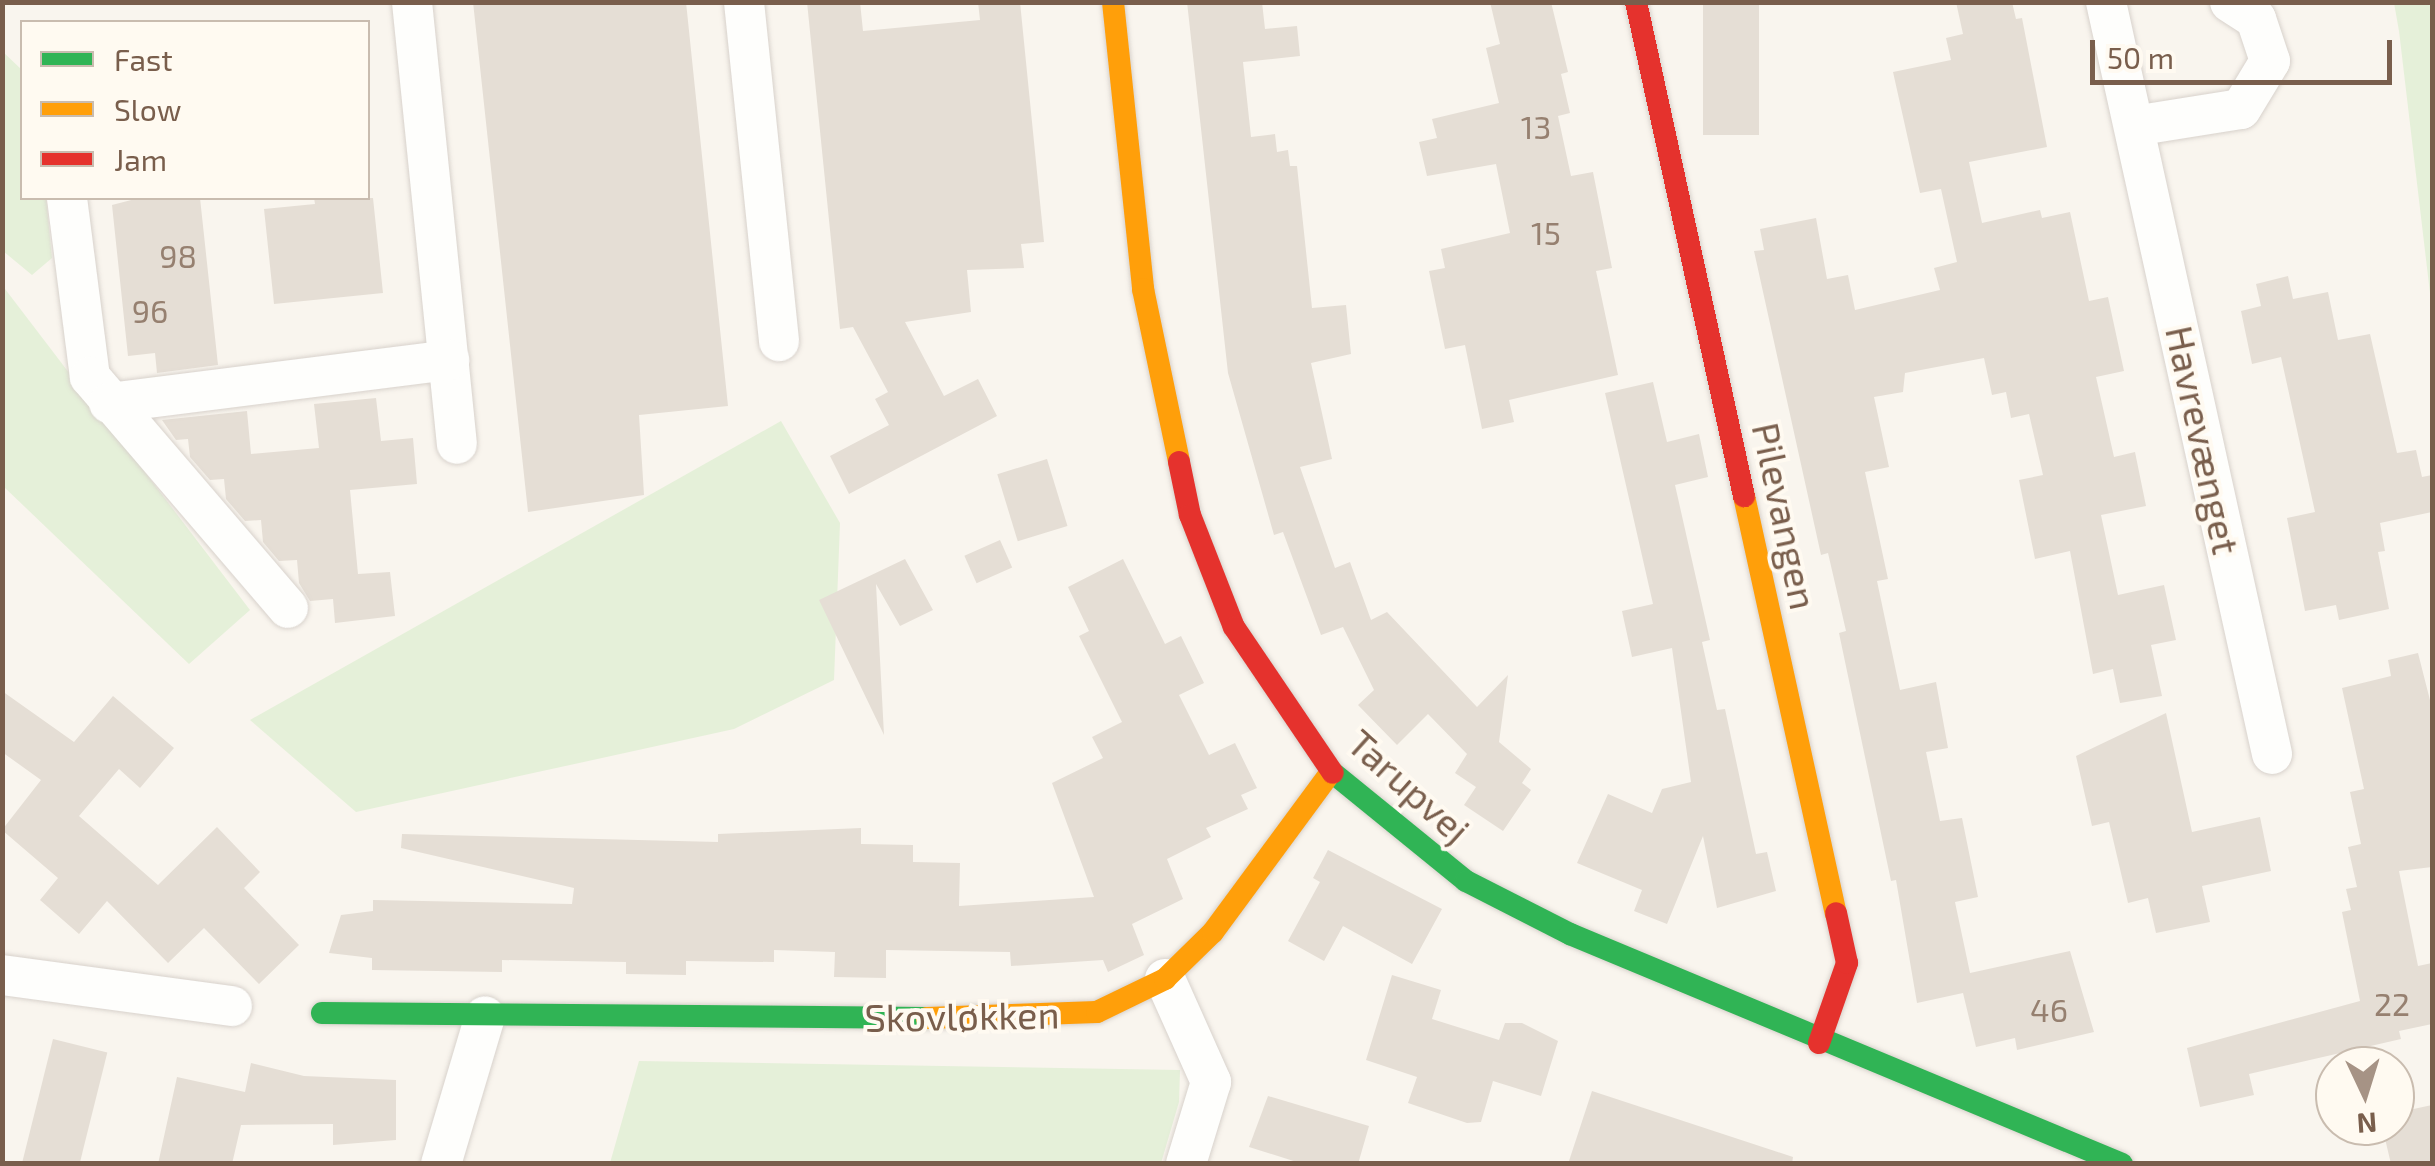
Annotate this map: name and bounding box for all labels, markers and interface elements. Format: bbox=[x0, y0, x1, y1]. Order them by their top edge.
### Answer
legend bbox=[20, 20, 370, 200]
scale bar bbox=[2095, 20, 2398, 82]
text: 50 m bbox=[2107, 39, 2174, 75]
text: Fast bbox=[114, 41, 173, 77]
text: Slow bbox=[114, 91, 181, 127]
house number: 13 bbox=[1521, 107, 1551, 145]
text: Jam bbox=[114, 141, 167, 177]
house number: 15 bbox=[1531, 213, 1561, 251]
house number: 98 bbox=[159, 236, 197, 274]
house number: 96 bbox=[132, 291, 168, 329]
street label: Havrevænget bbox=[2157, 322, 2249, 558]
street label: Pilevangen bbox=[1743, 418, 1827, 614]
street label: Tarupvej bbox=[1339, 720, 1479, 852]
house number: 22 bbox=[2374, 984, 2410, 1022]
house number: 46 bbox=[2030, 990, 2068, 1028]
street label: Skovløkken bbox=[864, 992, 1060, 1040]
north arrow bbox=[2315, 1046, 2415, 1146]
text: N bbox=[2356, 1106, 2378, 1142]

